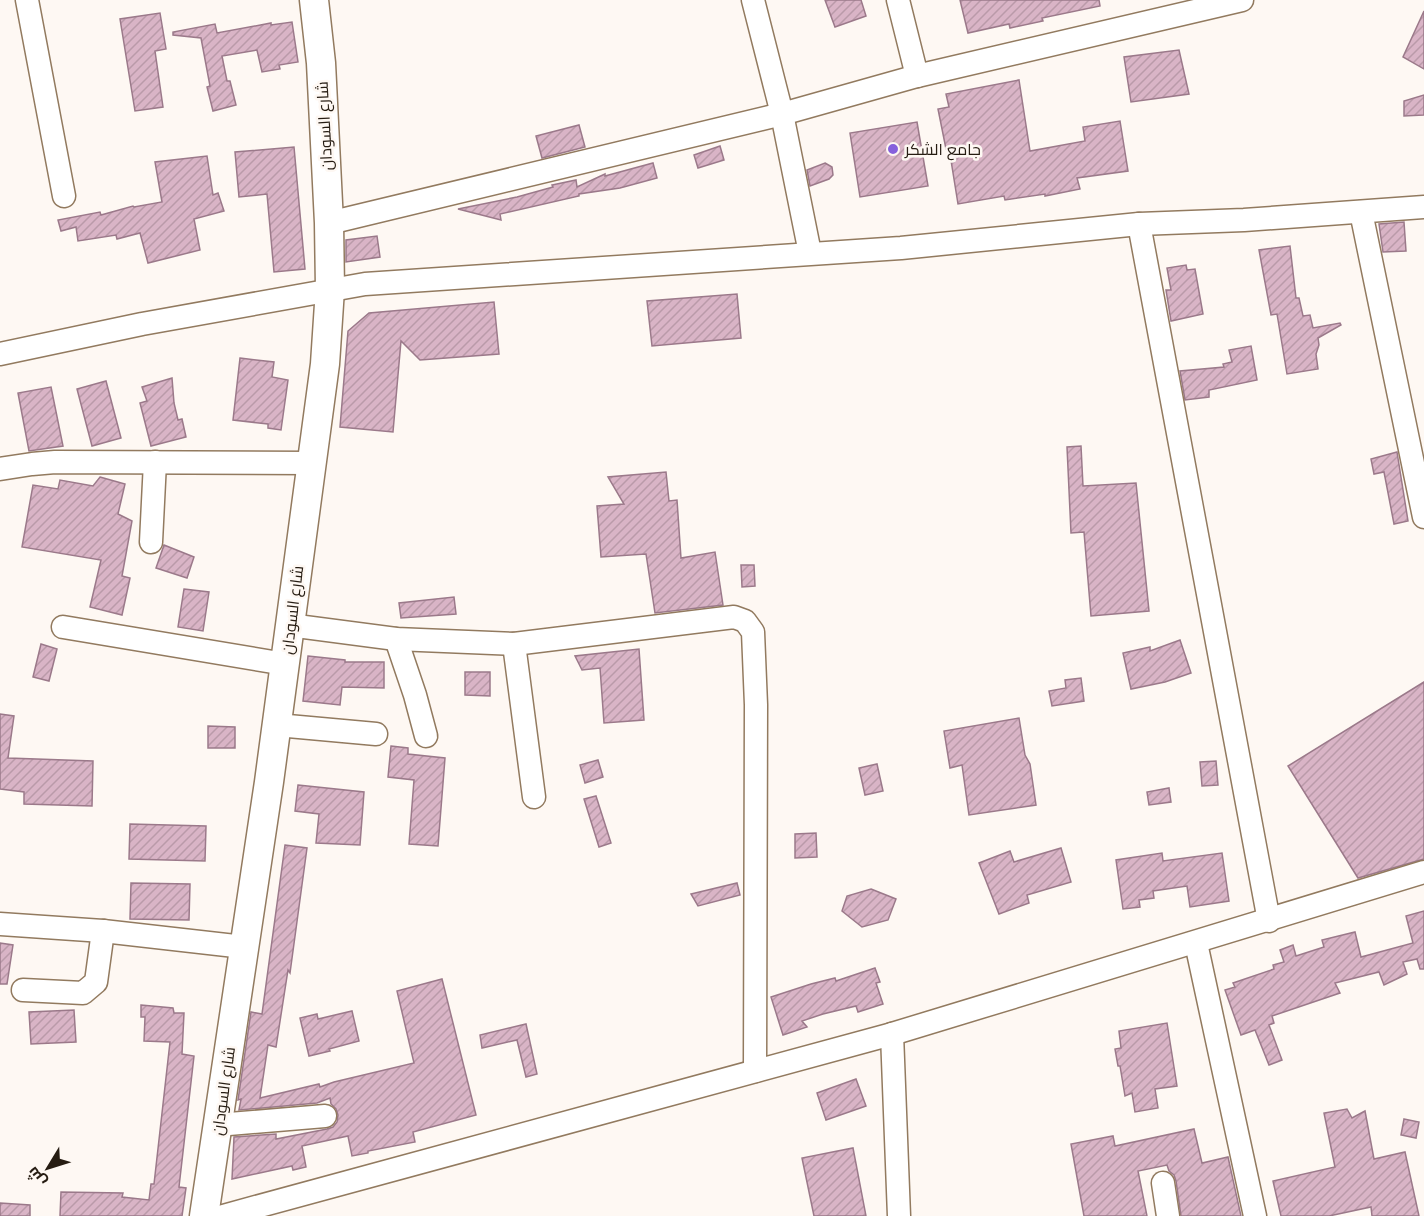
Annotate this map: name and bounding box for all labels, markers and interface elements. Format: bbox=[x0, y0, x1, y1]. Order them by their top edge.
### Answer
street label: شارع السودان bbox=[312, 81, 338, 171]
place label: جامع الشكر bbox=[904, 139, 981, 161]
marker: جامع الشكر bbox=[886, 142, 900, 156]
street label: شارع السودان bbox=[277, 564, 309, 656]
street label: شارع السودان bbox=[207, 1045, 241, 1137]
north arrow bbox=[18, 1138, 78, 1198]
text: ش bbox=[22, 1163, 50, 1191]

